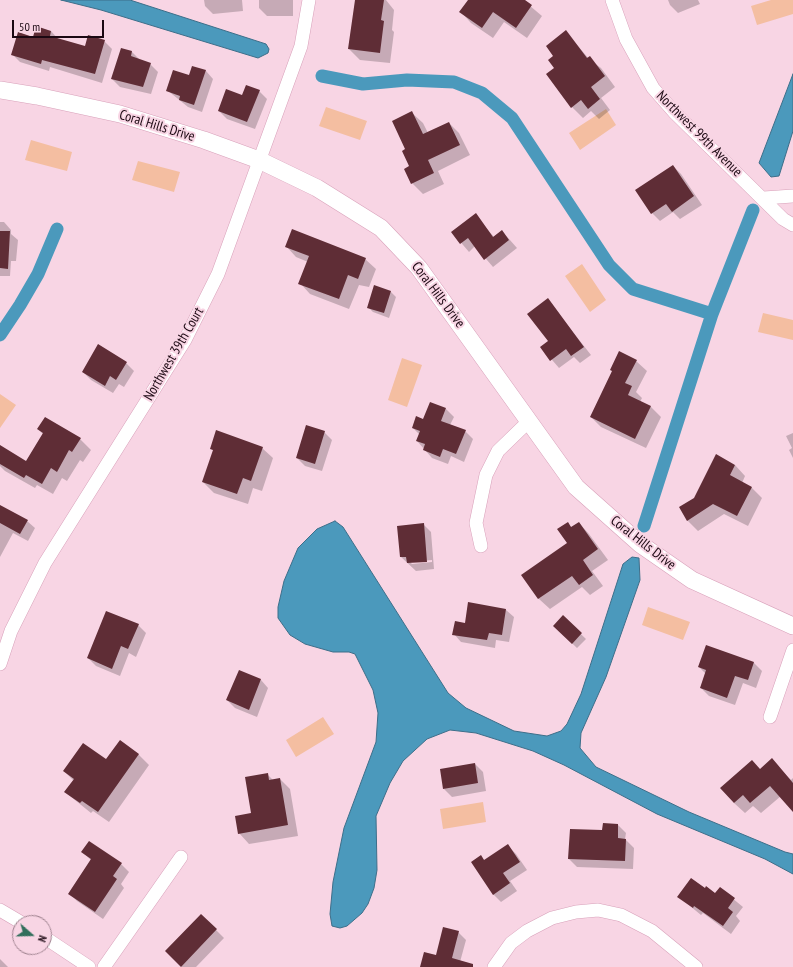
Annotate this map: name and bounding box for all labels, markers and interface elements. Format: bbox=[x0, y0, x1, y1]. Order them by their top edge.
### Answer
scale bar bbox=[14, 12, 106, 38]
text: 50 m bbox=[19, 19, 40, 34]
street label: Northwest 99th Avenue bbox=[653, 88, 745, 180]
street label: Coral Hills Drive bbox=[117, 107, 197, 145]
street label: Coral Hills Drive bbox=[408, 259, 468, 331]
street label: Northwest 39th Court bbox=[140, 304, 208, 404]
street label: Coral Hills Drive bbox=[607, 512, 679, 574]
north arrow bbox=[12, 915, 52, 955]
text: N bbox=[35, 934, 50, 944]

